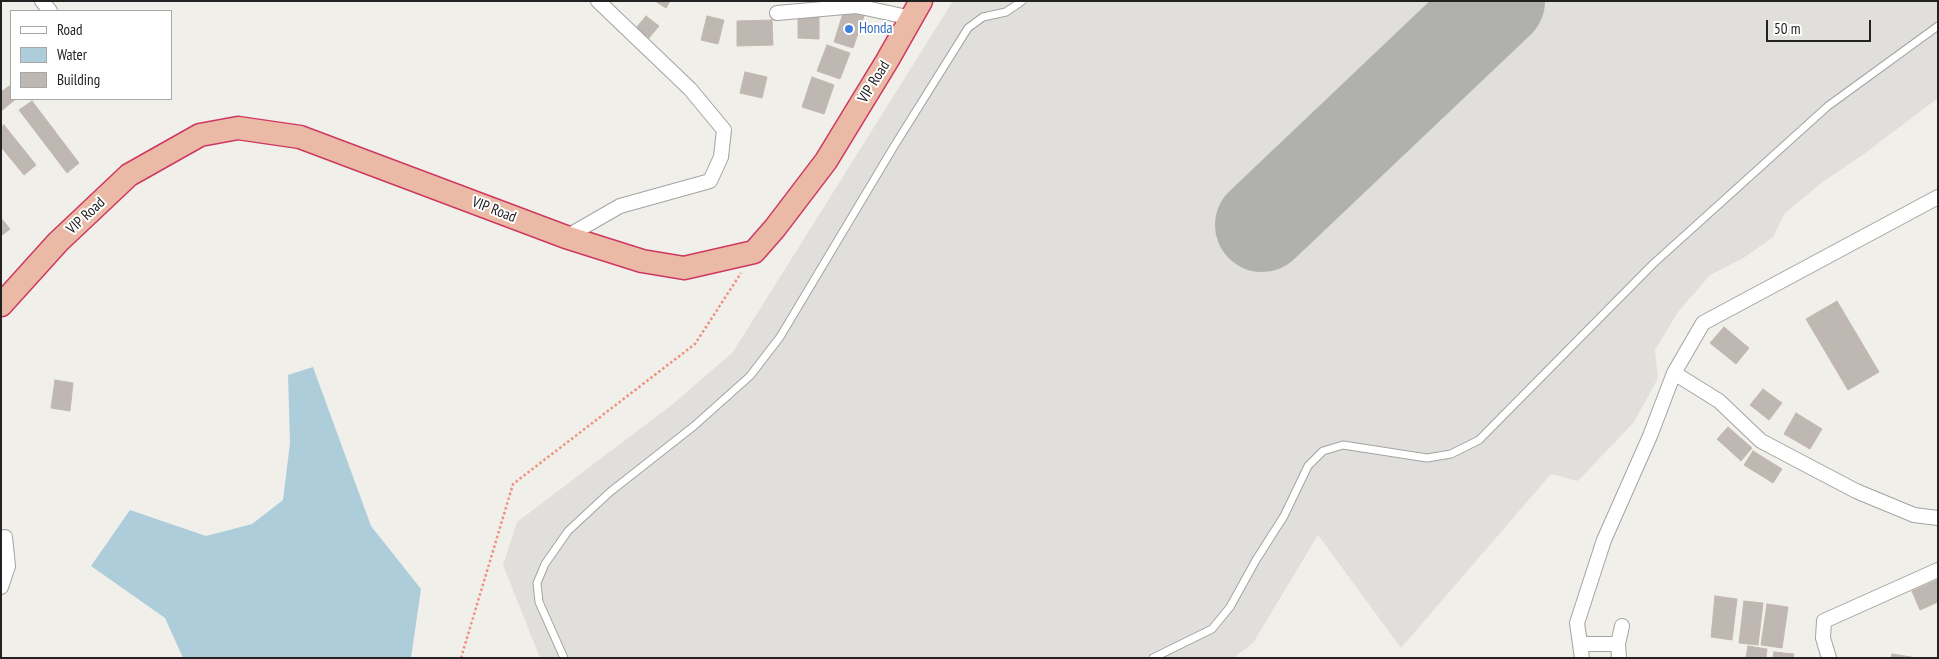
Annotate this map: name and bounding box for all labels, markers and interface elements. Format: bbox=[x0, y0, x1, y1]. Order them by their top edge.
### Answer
legend bbox=[10, 10, 172, 100]
scale bar bbox=[1769, 10, 1874, 42]
text: 50 m bbox=[1774, 19, 1800, 38]
text: Road bbox=[57, 20, 83, 39]
place label: Honda bbox=[859, 20, 893, 38]
marker: Honda bbox=[843, 23, 855, 35]
text: Water bbox=[57, 45, 87, 64]
street label: VIP Road bbox=[854, 58, 894, 106]
text: Building bbox=[57, 70, 100, 89]
street label: VIP Road bbox=[469, 193, 519, 227]
street label: VIP Road bbox=[63, 194, 109, 238]

